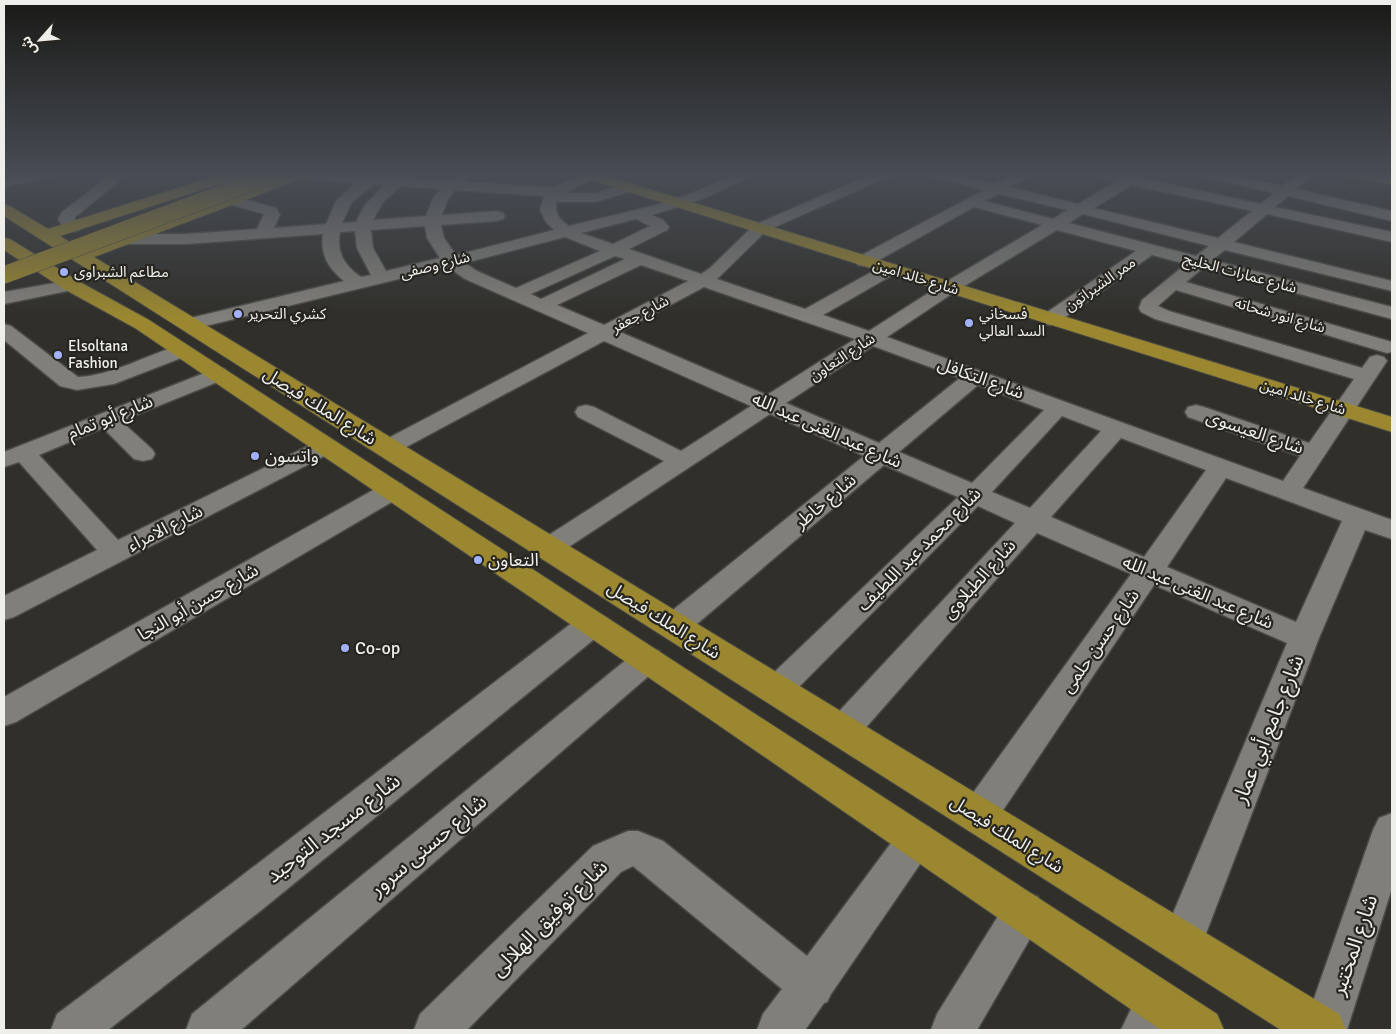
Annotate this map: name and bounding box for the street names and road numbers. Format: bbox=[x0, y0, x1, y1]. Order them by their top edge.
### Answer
street label: شارع وصفى bbox=[398, 248, 473, 285]
street label: شارع عمارات الخليج bbox=[1180, 249, 1299, 300]
street label: ممر الشيراتون bbox=[1061, 253, 1139, 315]
street label: شارع خالد امين bbox=[870, 255, 961, 302]
street label: شارع جعفر bbox=[607, 291, 673, 340]
street label: شارع انور شحاته bbox=[1232, 293, 1328, 339]
street label: شارع التعاون bbox=[806, 329, 880, 387]
street label: شارع التكافل bbox=[934, 352, 1027, 407]
street label: شارع الملك فيصل bbox=[258, 362, 381, 452]
street label: شارع خالد امين bbox=[1257, 375, 1348, 422]
street label: شارع عبد الغنى عبد الله bbox=[748, 387, 905, 476]
street label: شارع أبو تمام bbox=[64, 390, 157, 447]
street label: شارع العيسوى bbox=[1202, 405, 1307, 462]
street label: شارع خاطر bbox=[789, 469, 862, 536]
street label: شارع محمد عبد اللطيف bbox=[852, 482, 988, 618]
street label: شارع الامراء bbox=[124, 500, 208, 559]
street label: شارع الطبلاوى bbox=[938, 535, 1023, 625]
street label: شارع عبد الغنى عبد الله bbox=[1118, 550, 1277, 636]
street label: شارع حسن أبو النجا bbox=[134, 558, 264, 648]
street label: شارع الملك فيصل bbox=[602, 576, 725, 666]
street label: شارع حسن حلمى bbox=[1056, 585, 1146, 699]
street label: شارع جامع أبي عمار bbox=[1226, 651, 1312, 809]
street label: شارع مسجد التوحيد bbox=[261, 768, 407, 890]
street label: شارع حسنى سرور bbox=[363, 788, 493, 904]
street label: شارع الملك فيصل bbox=[945, 790, 1068, 880]
street label: شارع توفيق الهلالى bbox=[485, 854, 614, 983]
street label: شارع المختبر bbox=[1324, 891, 1385, 1000]

